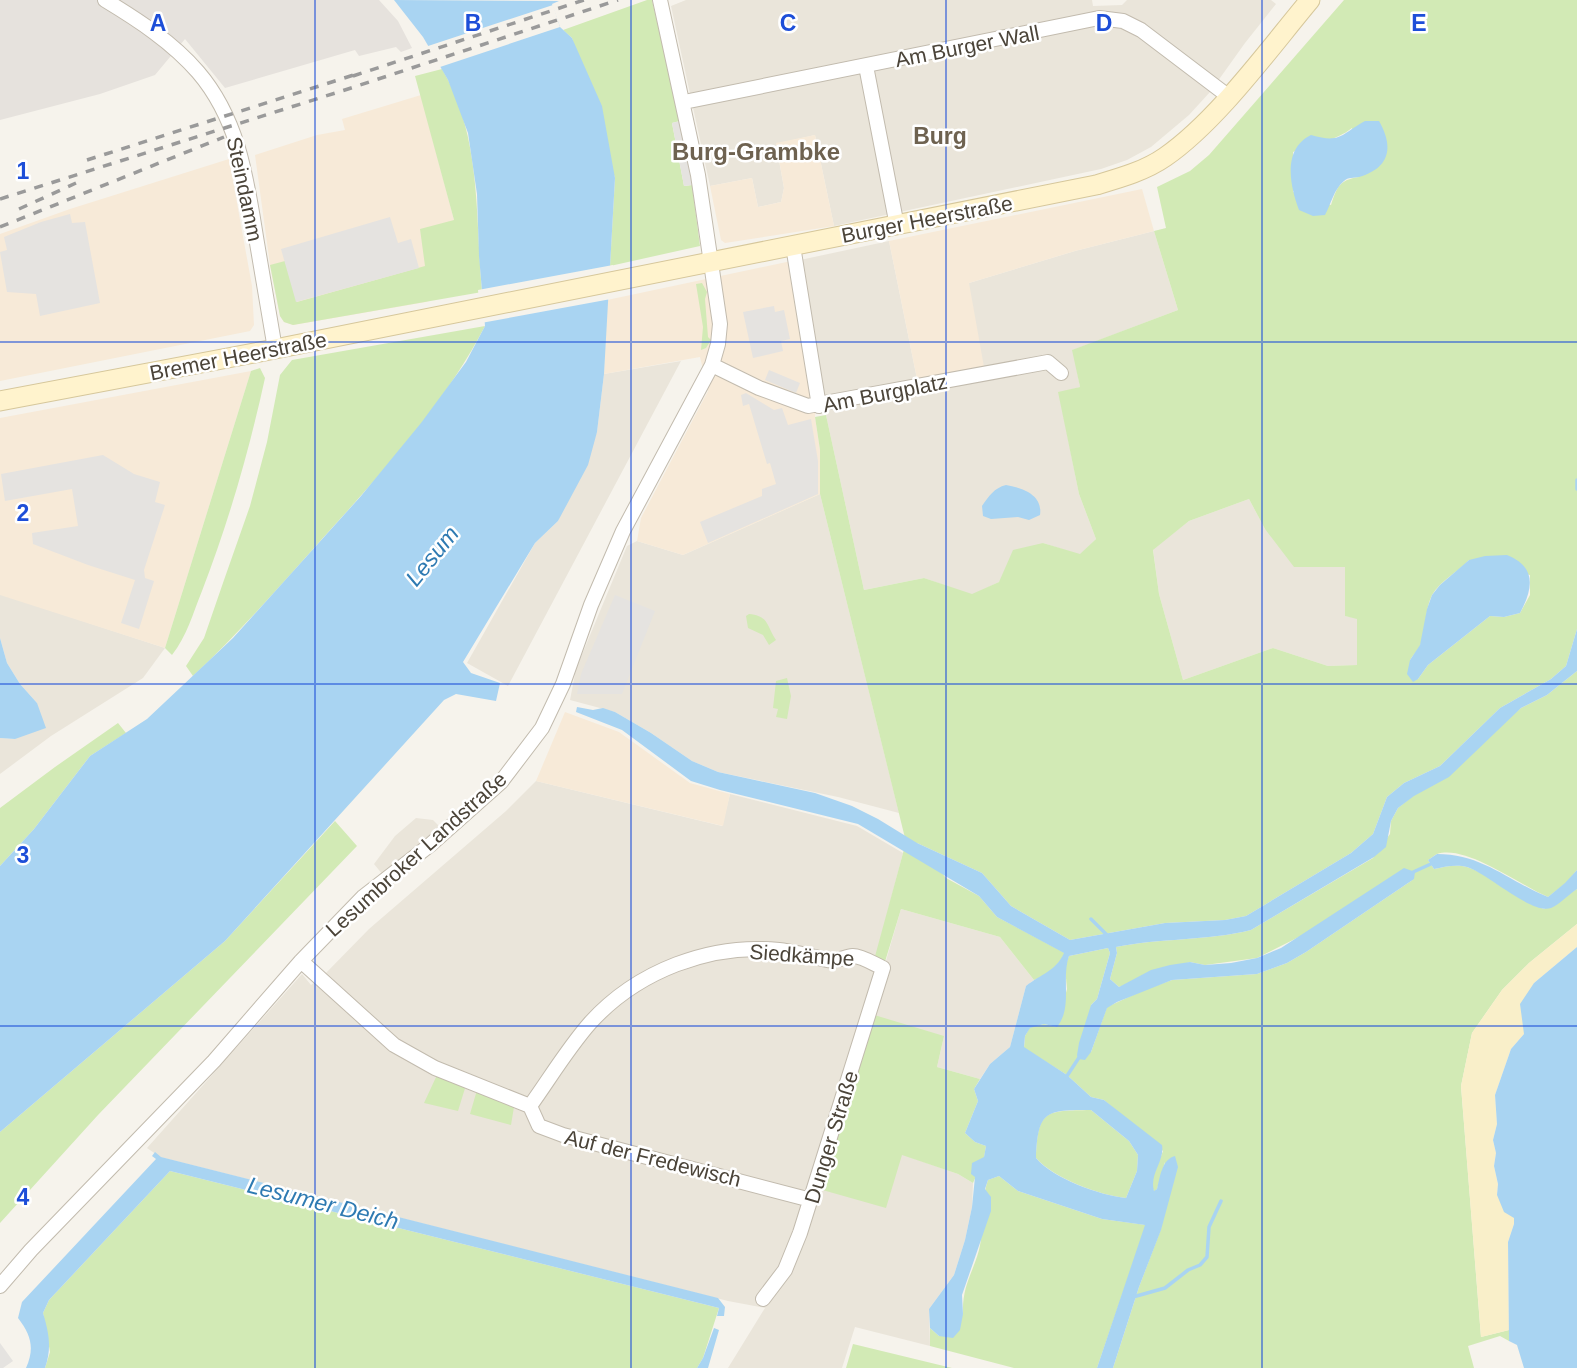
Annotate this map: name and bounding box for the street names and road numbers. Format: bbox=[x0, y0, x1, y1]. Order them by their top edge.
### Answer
street label: Am Burger Wall bbox=[893, 21, 1041, 71]
street label: Steindamm bbox=[223, 135, 267, 243]
street label: Burger Heerstraße bbox=[839, 191, 1015, 247]
street label: Bremer Heerstraße bbox=[148, 328, 328, 384]
street label: Am Burgplatz bbox=[821, 370, 949, 416]
street label: Lesumbroker Landstraße bbox=[321, 767, 511, 941]
street label: Siedkämpe bbox=[749, 940, 855, 970]
street label: Dunger Straße bbox=[800, 1068, 862, 1206]
street label: Auf der Fredewisch bbox=[562, 1125, 744, 1191]

